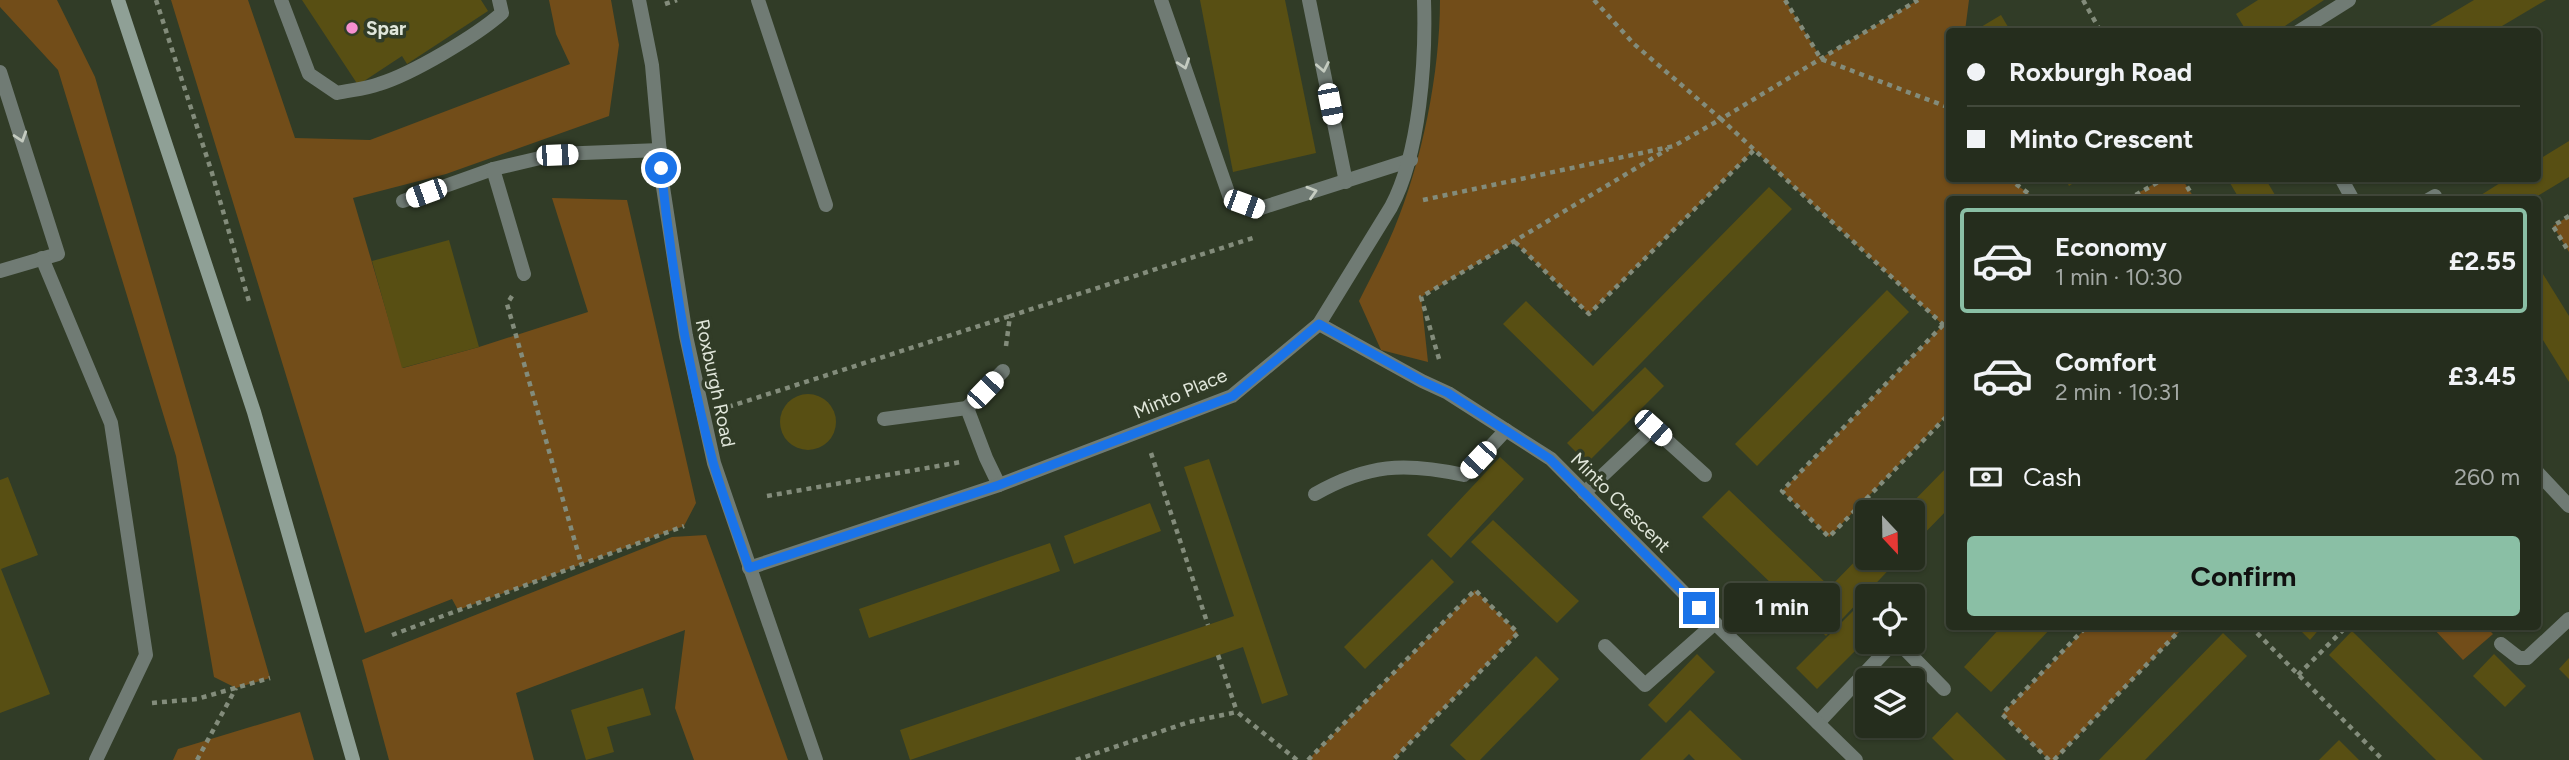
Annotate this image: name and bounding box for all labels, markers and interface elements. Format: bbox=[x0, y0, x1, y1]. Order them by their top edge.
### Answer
place label: Spar bbox=[366, 17, 406, 40]
marker: Spar bbox=[344, 20, 360, 36]
text: Roxburgh Road bbox=[2009, 56, 2192, 88]
one-way arrow bbox=[1176, 58, 1190, 70]
one-way arrow bbox=[1314, 61, 1329, 73]
car bbox=[1316, 81, 1345, 127]
text: Minto Crescent bbox=[2009, 123, 2193, 155]
one-way arrow bbox=[12, 131, 27, 143]
car bbox=[536, 144, 579, 166]
route start bbox=[645, 152, 677, 184]
car bbox=[403, 176, 450, 210]
one-way arrow bbox=[1305, 186, 1317, 201]
car bbox=[1221, 187, 1268, 221]
icon: car bbox=[1971, 229, 2034, 292]
text: Economy bbox=[2055, 231, 2167, 263]
text: £2.55 bbox=[2449, 245, 2516, 277]
text: 1 min · 10:30 bbox=[2055, 263, 2182, 291]
street label: Roxburgh Road bbox=[691, 317, 740, 449]
icon: car bbox=[1971, 344, 2034, 407]
text: Comfort bbox=[2055, 346, 2157, 378]
text: £3.45 bbox=[2448, 360, 2516, 392]
street label: Minto Place bbox=[1130, 363, 1230, 423]
car bbox=[963, 368, 1008, 412]
text: 2 min · 10:31 bbox=[2055, 378, 2181, 406]
car bbox=[1631, 406, 1676, 450]
car bbox=[1456, 437, 1501, 483]
street label: Minto Crescent bbox=[1566, 448, 1675, 557]
icon: cash bbox=[1967, 458, 2005, 496]
text: Cash bbox=[2023, 461, 2082, 493]
text: 260 m bbox=[2454, 463, 2520, 491]
north arrow bbox=[1855, 500, 1925, 570]
map controls bbox=[1855, 500, 1925, 738]
button: Confirm bbox=[1967, 536, 2520, 616]
callout: 1 min bbox=[1724, 584, 1839, 632]
button: locate bbox=[1855, 584, 1925, 654]
route end bbox=[1683, 592, 1715, 624]
text: 1 min bbox=[1755, 593, 1809, 621]
button: layers bbox=[1855, 668, 1925, 738]

